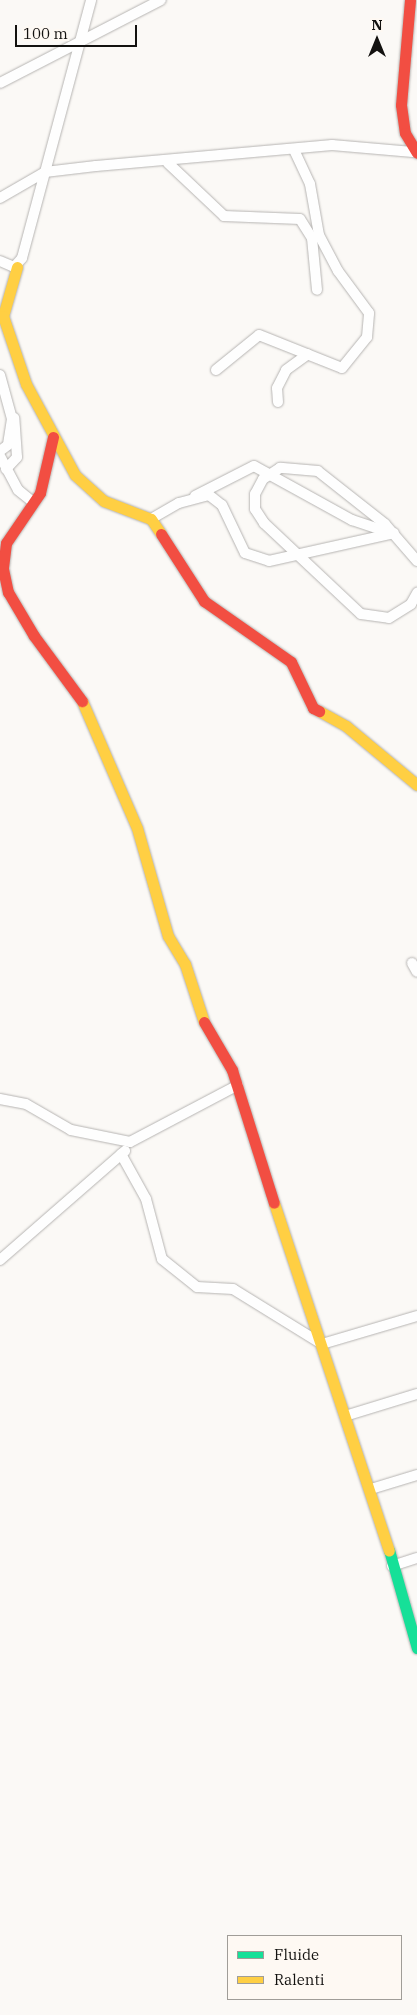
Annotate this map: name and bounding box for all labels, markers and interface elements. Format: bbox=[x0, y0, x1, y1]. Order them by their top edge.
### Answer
scale bar bbox=[18, 15, 140, 47]
north arrow bbox=[352, 15, 402, 65]
text: N bbox=[371, 16, 383, 34]
text: 100 m bbox=[23, 24, 68, 43]
legend bbox=[227, 1935, 402, 2000]
text: Fluide bbox=[274, 1945, 319, 1964]
text: Ralenti bbox=[274, 1970, 324, 1989]

